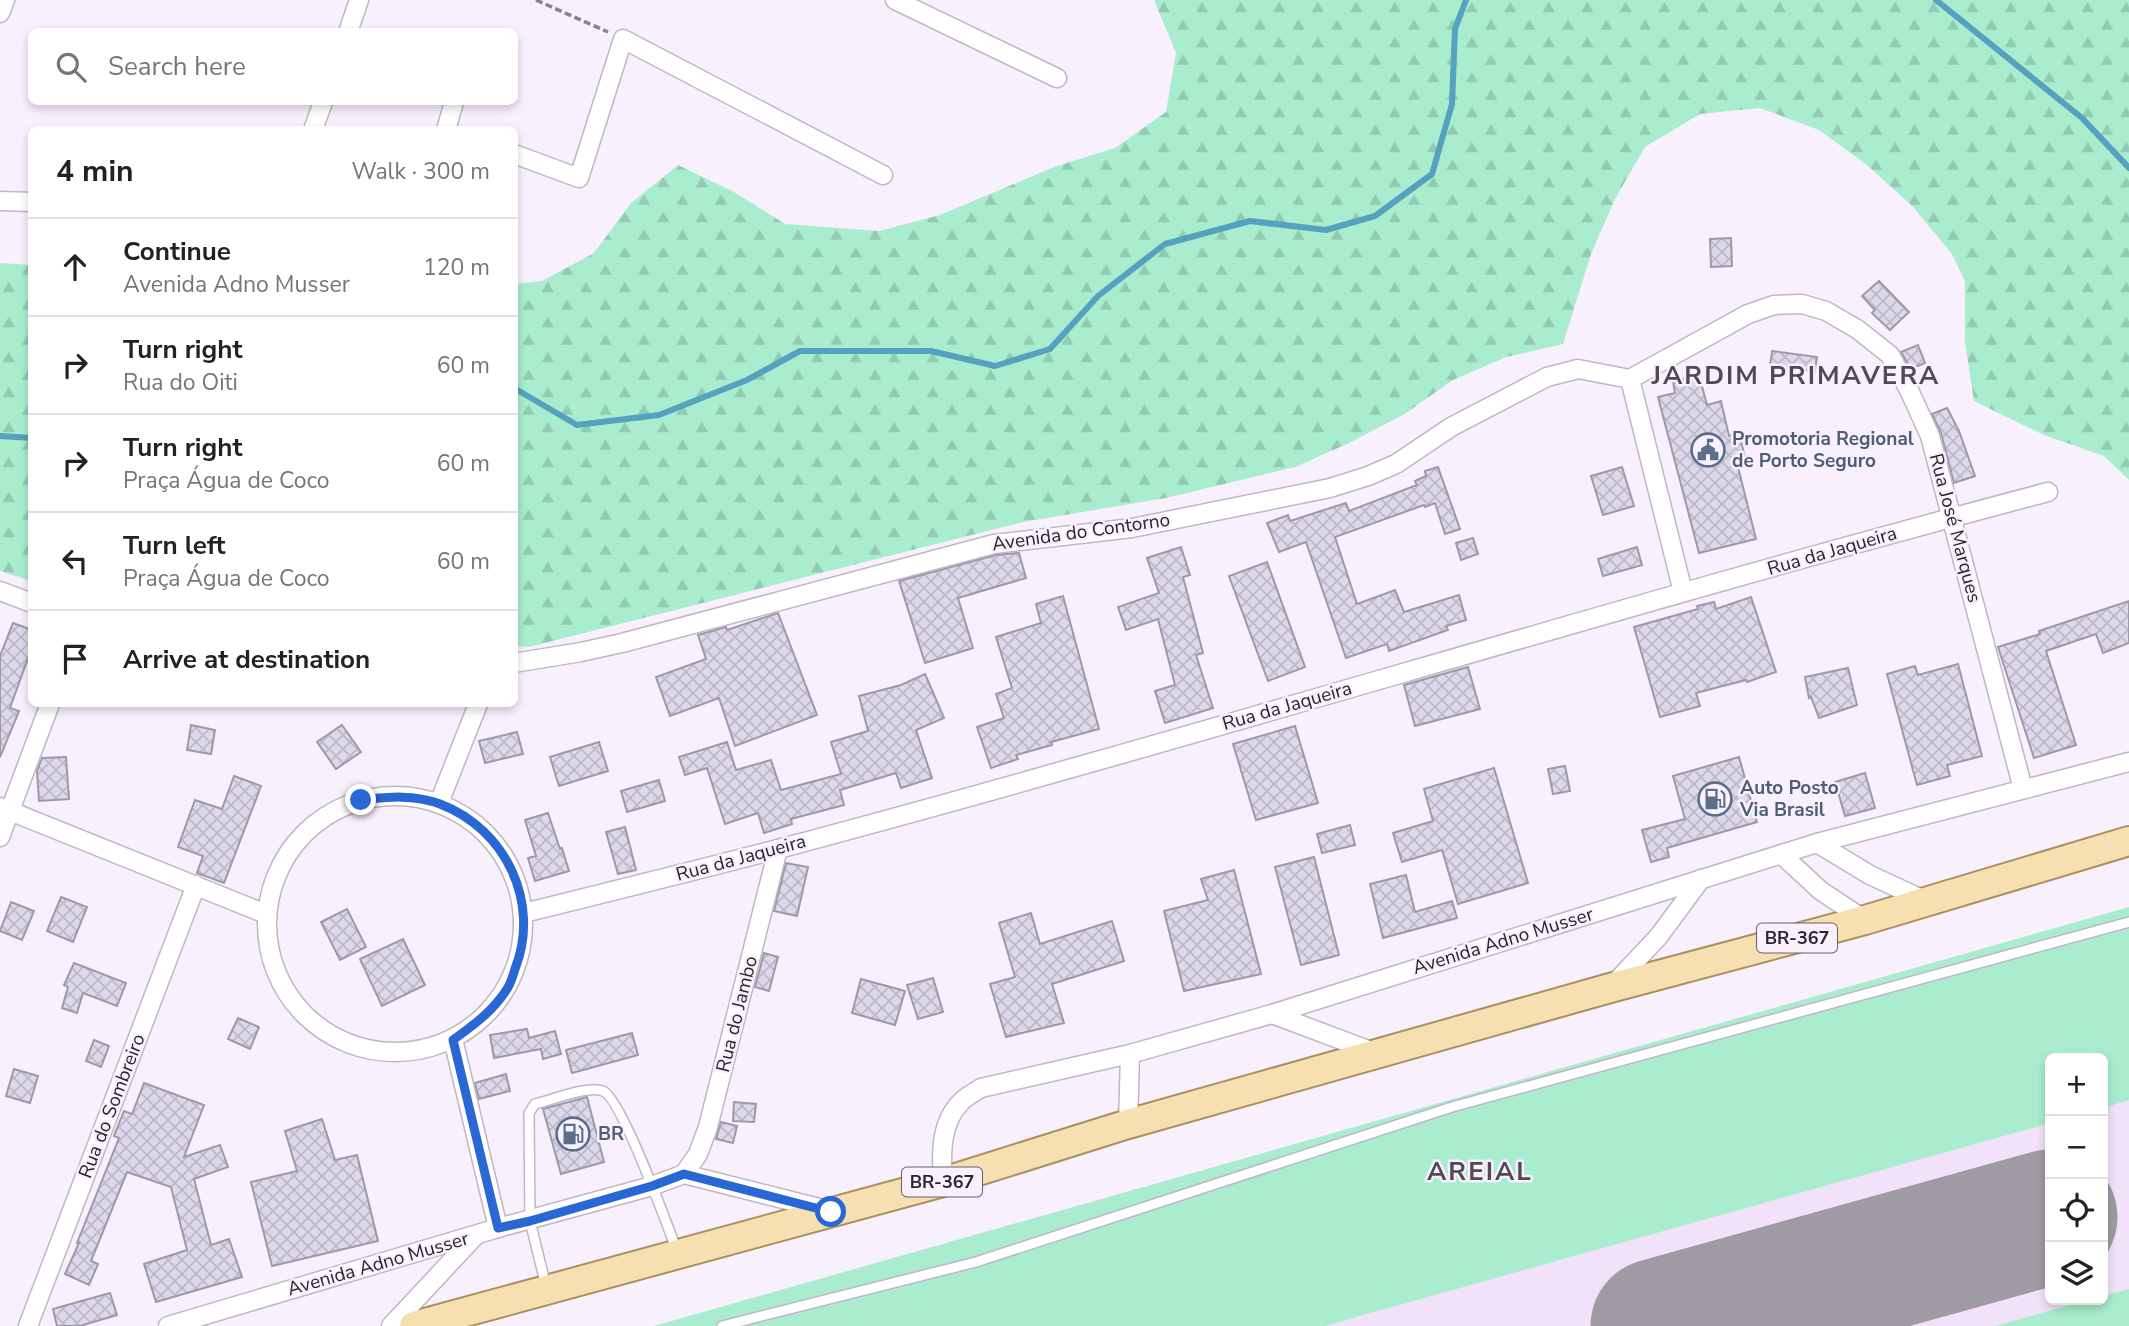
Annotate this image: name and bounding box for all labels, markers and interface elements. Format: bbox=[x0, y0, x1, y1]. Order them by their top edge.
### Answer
search box bbox=[28, 28, 518, 105]
icon: search bbox=[52, 48, 90, 86]
text: Search here bbox=[108, 49, 246, 84]
text: 4 min bbox=[56, 151, 134, 192]
text: Walk · 300 m bbox=[351, 156, 490, 187]
text: Continue bbox=[123, 234, 231, 269]
icon: ahead bbox=[56, 248, 94, 286]
text: 120 m bbox=[423, 252, 490, 283]
text: Avenida Adno Musser bbox=[123, 269, 350, 300]
text: Turn right bbox=[123, 332, 242, 367]
icon: right bbox=[56, 346, 94, 384]
text: 60 m bbox=[437, 350, 490, 381]
district label: JARDIM PRIMAVERA bbox=[1651, 358, 1940, 393]
text: Rua do Oiti bbox=[123, 367, 238, 398]
place label: Promotoria Regional de Porto Seguro bbox=[1732, 426, 1914, 474]
text: Turn right bbox=[123, 430, 242, 465]
public building icon: Promotoria Regional de Porto Seguro bbox=[1689, 431, 1727, 469]
icon: right bbox=[56, 444, 94, 482]
text: 60 m bbox=[437, 448, 490, 479]
street label: Rua José Marques bbox=[1923, 451, 1987, 605]
text: Praça Água de Coco bbox=[123, 465, 330, 496]
street label: Avenida do Contorno bbox=[990, 507, 1172, 557]
street label: Rua da Jaqueira bbox=[1764, 520, 1900, 582]
text: Turn left bbox=[123, 528, 226, 563]
icon: left bbox=[56, 542, 94, 580]
text: 60 m bbox=[437, 546, 490, 577]
text: Praça Água de Coco bbox=[123, 563, 330, 594]
icon: arrive bbox=[56, 640, 94, 678]
text: Arrive at destination bbox=[123, 642, 370, 677]
street label: Rua da Jaqueira bbox=[1219, 675, 1355, 737]
place label: Auto Posto Via Brasil bbox=[1739, 775, 1839, 823]
fuel station icon: Auto Posto Via Brasil bbox=[1696, 780, 1734, 818]
route end bbox=[345, 784, 376, 815]
street label: Rua da Jaqueira bbox=[673, 828, 809, 888]
street label: Avenida Adno Musser bbox=[1410, 901, 1597, 981]
road number: BR-367 bbox=[1757, 923, 1837, 953]
street label: Rua do Jambo bbox=[710, 953, 764, 1075]
street label: Rua do Sombreiro bbox=[72, 1030, 152, 1182]
map controls bbox=[2045, 1053, 2108, 1305]
button: + bbox=[2045, 1053, 2108, 1116]
fuel station icon: BR bbox=[554, 1115, 592, 1153]
button: − bbox=[2045, 1116, 2108, 1179]
place label: BR bbox=[598, 1121, 624, 1147]
district label: AREIAL bbox=[1427, 1154, 1533, 1189]
road number: BR-367 bbox=[902, 1168, 982, 1196]
button: locate bbox=[2045, 1179, 2108, 1242]
route start bbox=[815, 1196, 846, 1227]
street label: Avenida Adno Musser bbox=[284, 1226, 472, 1302]
button: layers bbox=[2045, 1242, 2108, 1305]

